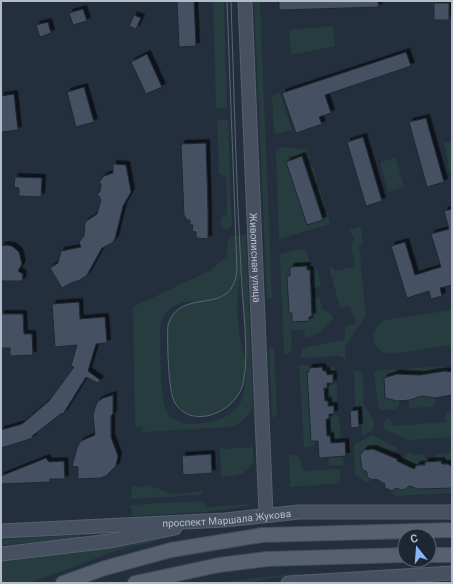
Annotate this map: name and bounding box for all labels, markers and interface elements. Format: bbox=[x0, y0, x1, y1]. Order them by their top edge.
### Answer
street label: Живописная улица bbox=[248, 213, 262, 303]
street label: проспект Маршала Жукова bbox=[162, 508, 292, 529]
north arrow bbox=[397, 528, 437, 568]
text: С bbox=[409, 532, 420, 546]

